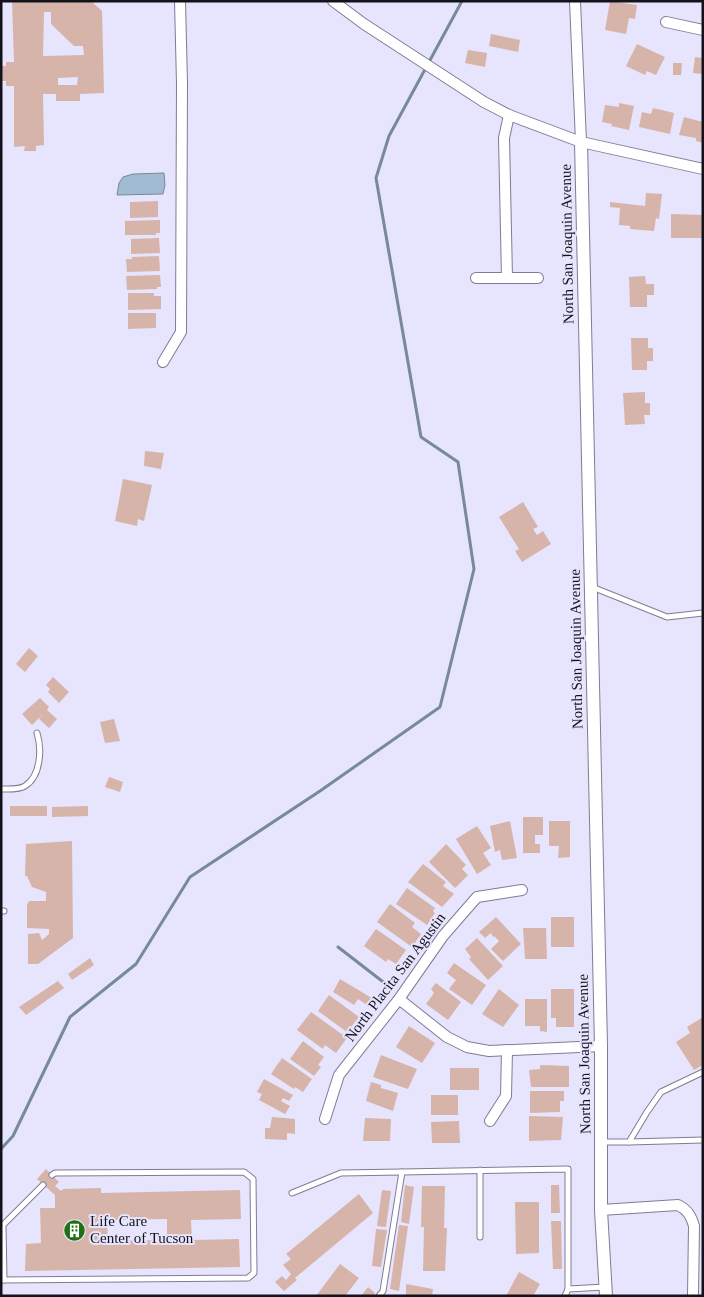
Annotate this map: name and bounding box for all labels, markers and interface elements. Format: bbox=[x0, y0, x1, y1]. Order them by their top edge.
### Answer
street label: North San Joaquin Avenue bbox=[558, 163, 576, 324]
street label: North San Joaquin Avenue bbox=[567, 568, 585, 729]
street label: North Placita San Agustin bbox=[342, 909, 449, 1044]
street label: North San Joaquin Avenue bbox=[575, 973, 593, 1134]
place label: Life Care Center of Tucson bbox=[90, 1213, 194, 1246]
building icon: Life Care Center of Tucson bbox=[62, 1218, 86, 1242]

